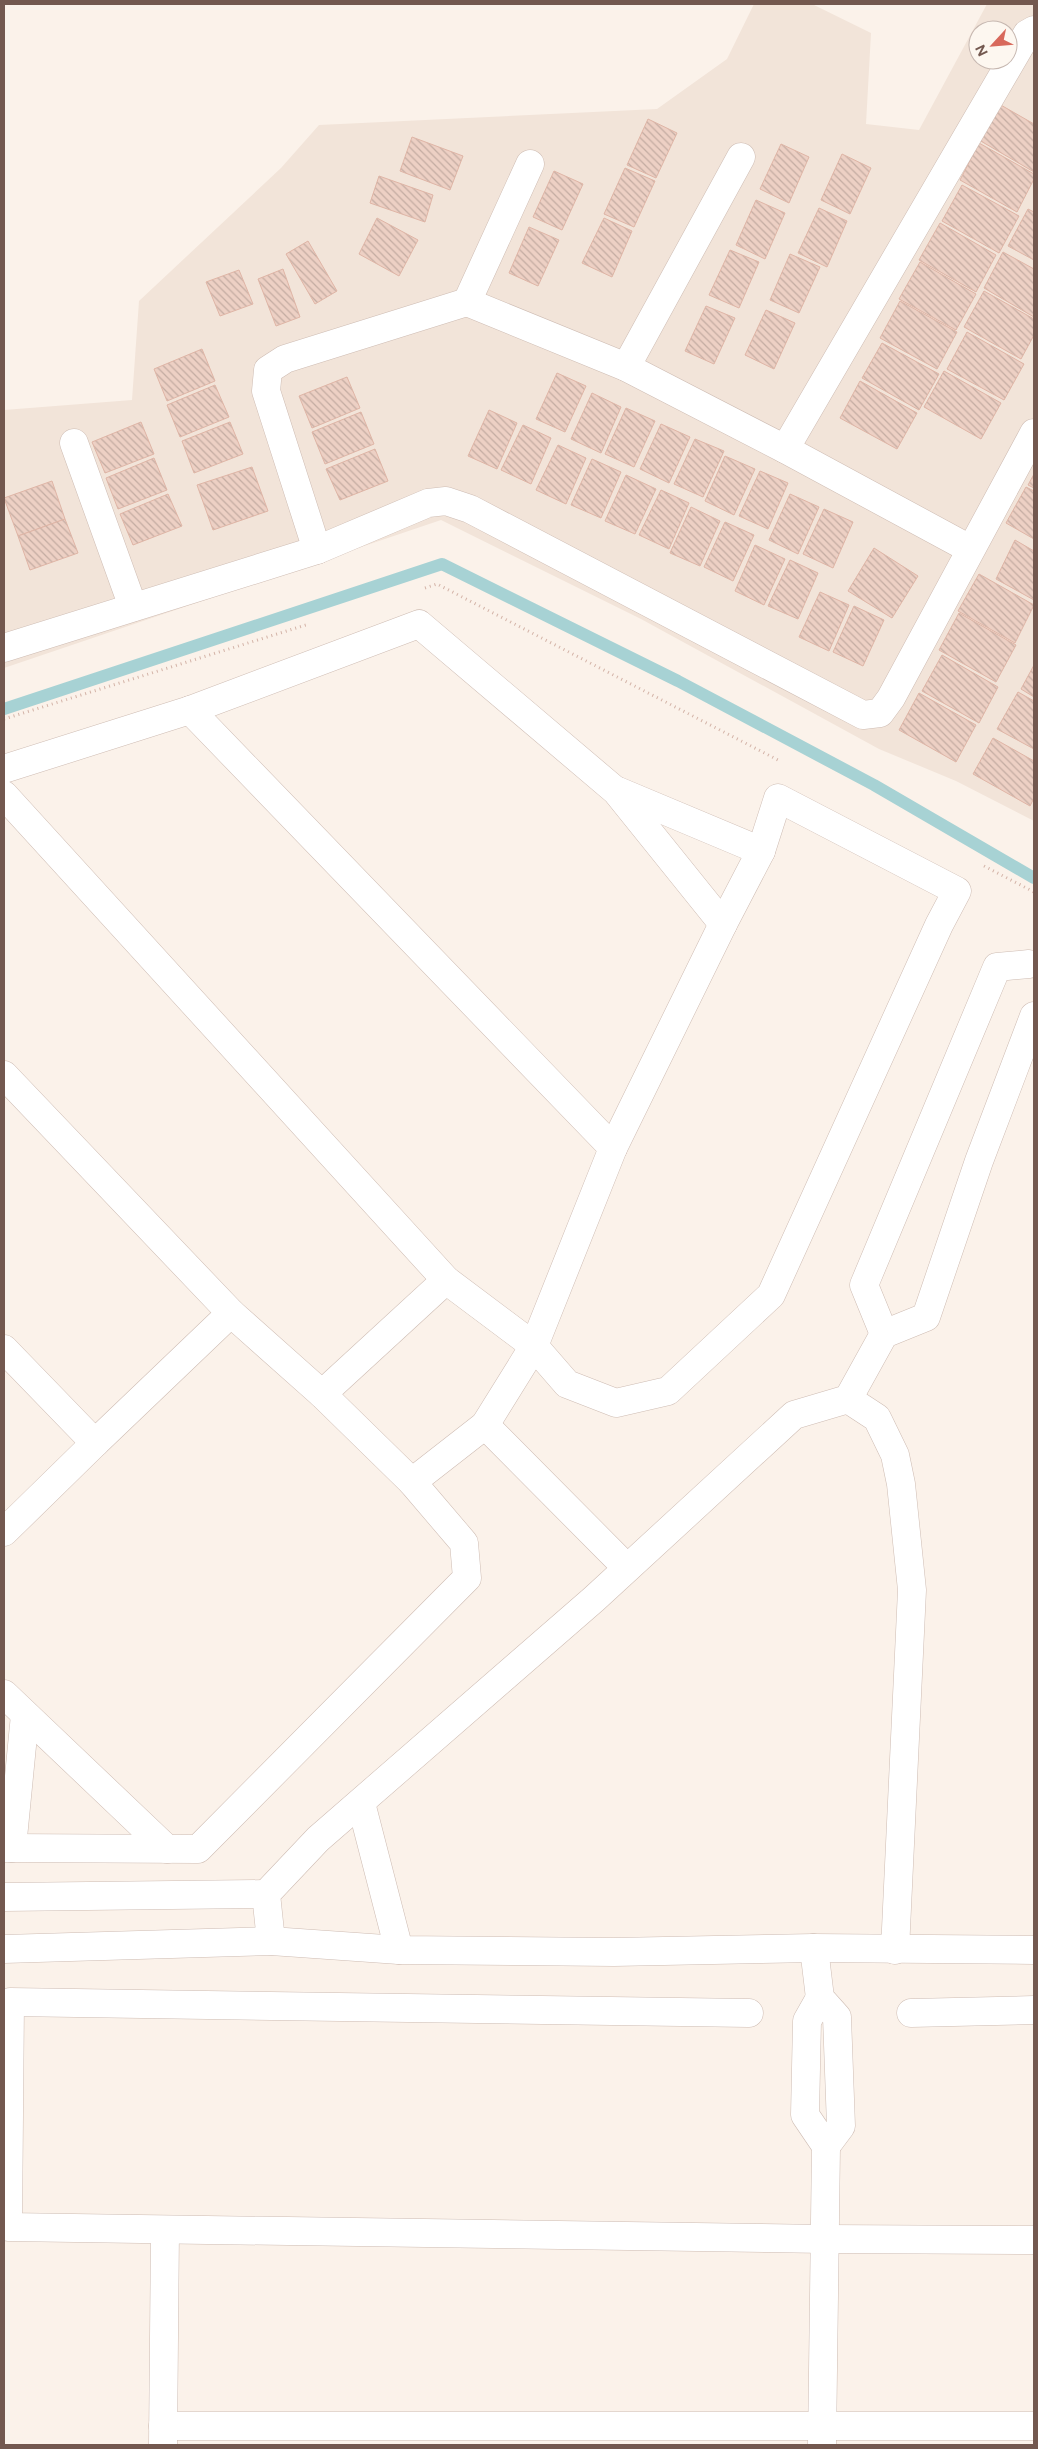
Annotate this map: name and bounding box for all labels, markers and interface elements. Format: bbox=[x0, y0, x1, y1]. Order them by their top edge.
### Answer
north arrow bbox=[968, 20, 1018, 70]
text: N bbox=[972, 42, 992, 59]

